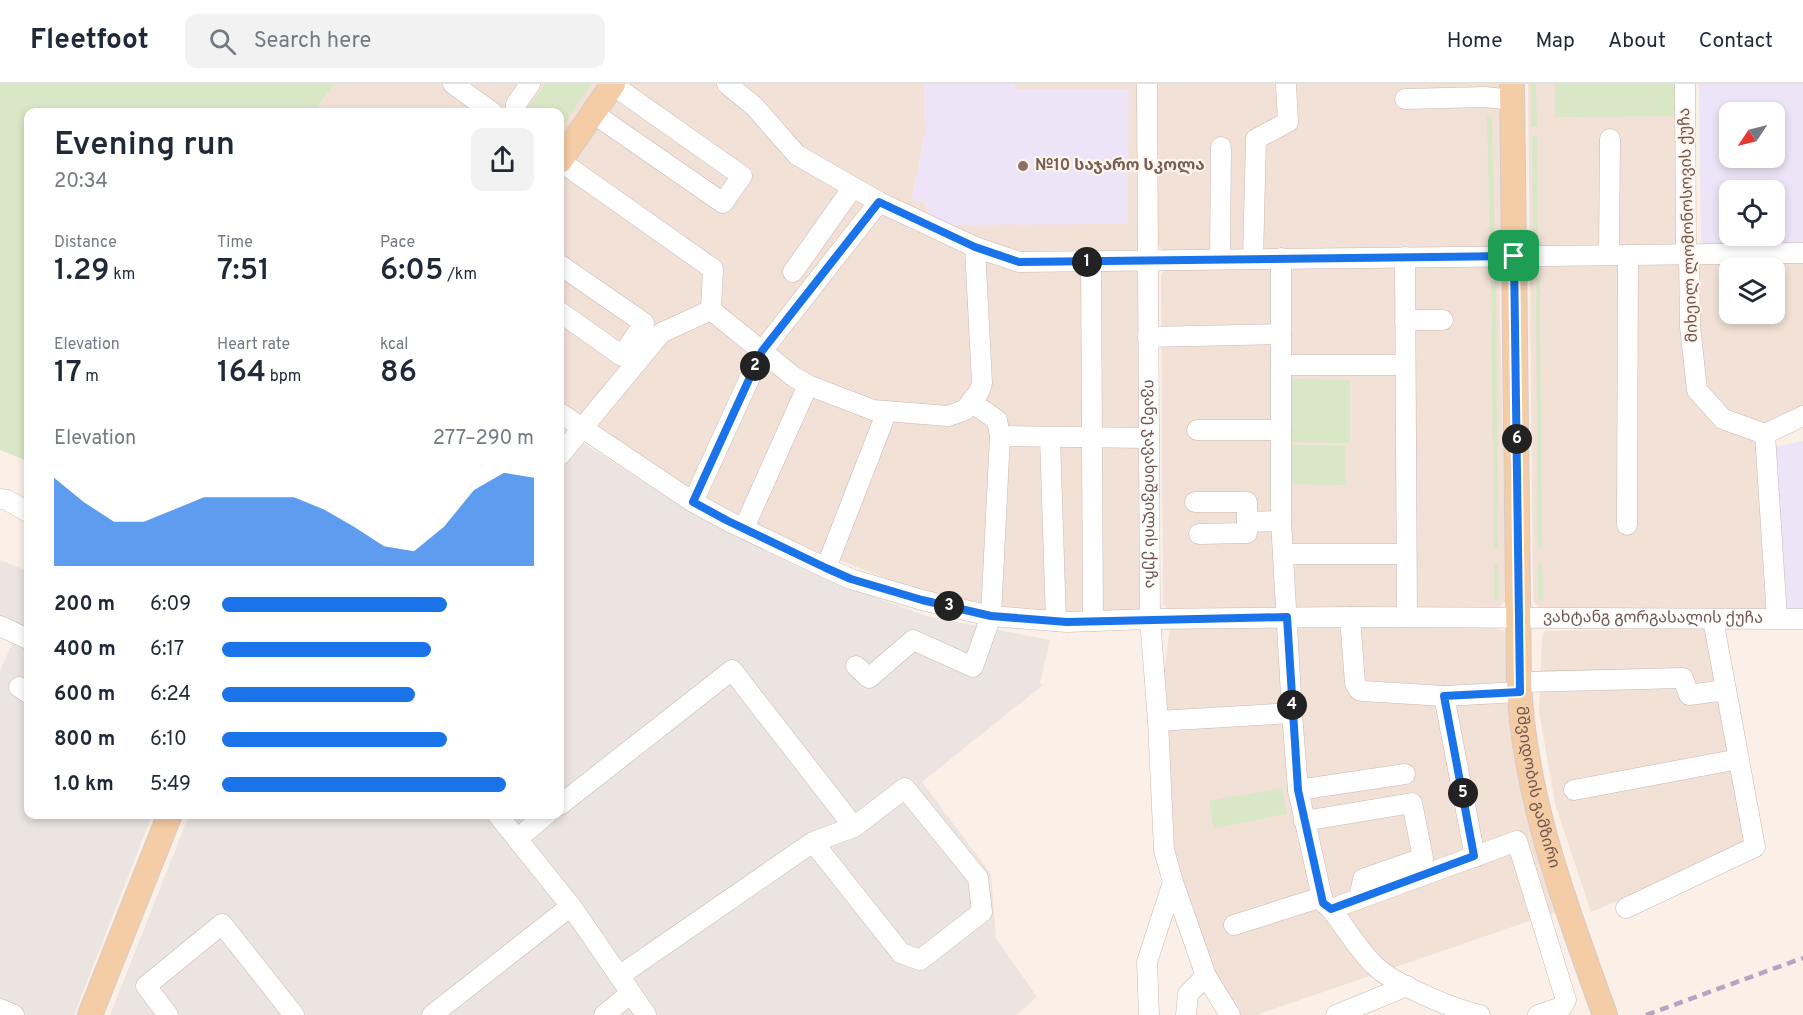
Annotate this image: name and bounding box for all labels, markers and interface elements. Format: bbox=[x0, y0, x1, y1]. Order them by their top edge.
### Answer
search box bbox=[185, 14, 605, 68]
text: Fleetfoot bbox=[30, 23, 149, 59]
icon: search bbox=[206, 25, 239, 58]
text: Search here bbox=[254, 28, 371, 55]
text: Home bbox=[1447, 28, 1503, 55]
text: Map bbox=[1536, 28, 1575, 55]
text: About bbox=[1608, 28, 1666, 55]
text: Contact bbox=[1699, 28, 1773, 55]
north arrow bbox=[1719, 102, 1785, 168]
map controls bbox=[1719, 102, 1785, 324]
street label: მიხეილ ლომონოსოვის ქუჩა bbox=[1675, 107, 1703, 343]
text: Evening run bbox=[54, 125, 235, 167]
button: share bbox=[471, 128, 534, 191]
place label: №10 საჯარო სკოლა bbox=[1035, 156, 1205, 176]
marker: №10 საჯარო სკოლა bbox=[1016, 159, 1030, 173]
text: 20:34 bbox=[54, 169, 108, 195]
button: locate bbox=[1719, 180, 1785, 246]
pin bbox=[1488, 230, 1539, 281]
text: Distance bbox=[54, 233, 117, 253]
text: Time bbox=[217, 233, 253, 253]
text: Pace bbox=[380, 233, 415, 253]
icon: arrive bbox=[1497, 239, 1530, 272]
pin: 1 bbox=[1072, 247, 1102, 277]
text: 1 bbox=[1084, 252, 1090, 272]
text: 1.29 bbox=[54, 253, 109, 290]
text: 7:51 bbox=[217, 253, 270, 290]
text: 6:05 bbox=[380, 253, 443, 290]
button: layers bbox=[1719, 258, 1785, 324]
text: km bbox=[109, 265, 135, 285]
text: /km bbox=[443, 265, 477, 285]
text: Elevation bbox=[54, 335, 120, 355]
text: Heart rate bbox=[217, 335, 290, 355]
text: kcal bbox=[380, 335, 408, 355]
pin: 2 bbox=[740, 351, 770, 381]
text: 17 bbox=[54, 355, 82, 392]
text: 164 bbox=[217, 355, 266, 392]
text: 86 bbox=[380, 355, 417, 392]
text: 2 bbox=[750, 356, 760, 376]
text: m bbox=[82, 367, 99, 387]
text: bpm bbox=[266, 367, 301, 387]
street label: ივანე ჯავახიშვილის ქუჩა bbox=[1139, 379, 1160, 589]
pin: 6 bbox=[1502, 424, 1532, 454]
text: Elevation bbox=[54, 426, 136, 452]
text: 277–290 m bbox=[433, 426, 534, 452]
text: 6 bbox=[1512, 429, 1522, 449]
pin: 3 bbox=[934, 591, 964, 621]
text: 200 m bbox=[54, 592, 115, 618]
text: 6:09 bbox=[150, 592, 191, 618]
text: 3 bbox=[944, 596, 954, 616]
street label: ვახტანგ გორგასალის ქუჩა bbox=[1543, 608, 1763, 629]
text: 400 m bbox=[54, 637, 116, 663]
text: 6:17 bbox=[150, 637, 184, 663]
text: 600 m bbox=[54, 682, 115, 708]
text: 6:24 bbox=[150, 682, 191, 708]
pin: 4 bbox=[1277, 690, 1307, 720]
text: 4 bbox=[1287, 695, 1297, 715]
street label: მშვიდობის გამზირი bbox=[1511, 705, 1564, 871]
text: 800 m bbox=[54, 727, 115, 753]
text: 6:10 bbox=[150, 727, 187, 753]
text: 1.0 km bbox=[54, 772, 114, 798]
text: 5:49 bbox=[150, 772, 191, 798]
pin: 5 bbox=[1448, 778, 1478, 808]
text: 5 bbox=[1458, 783, 1468, 803]

